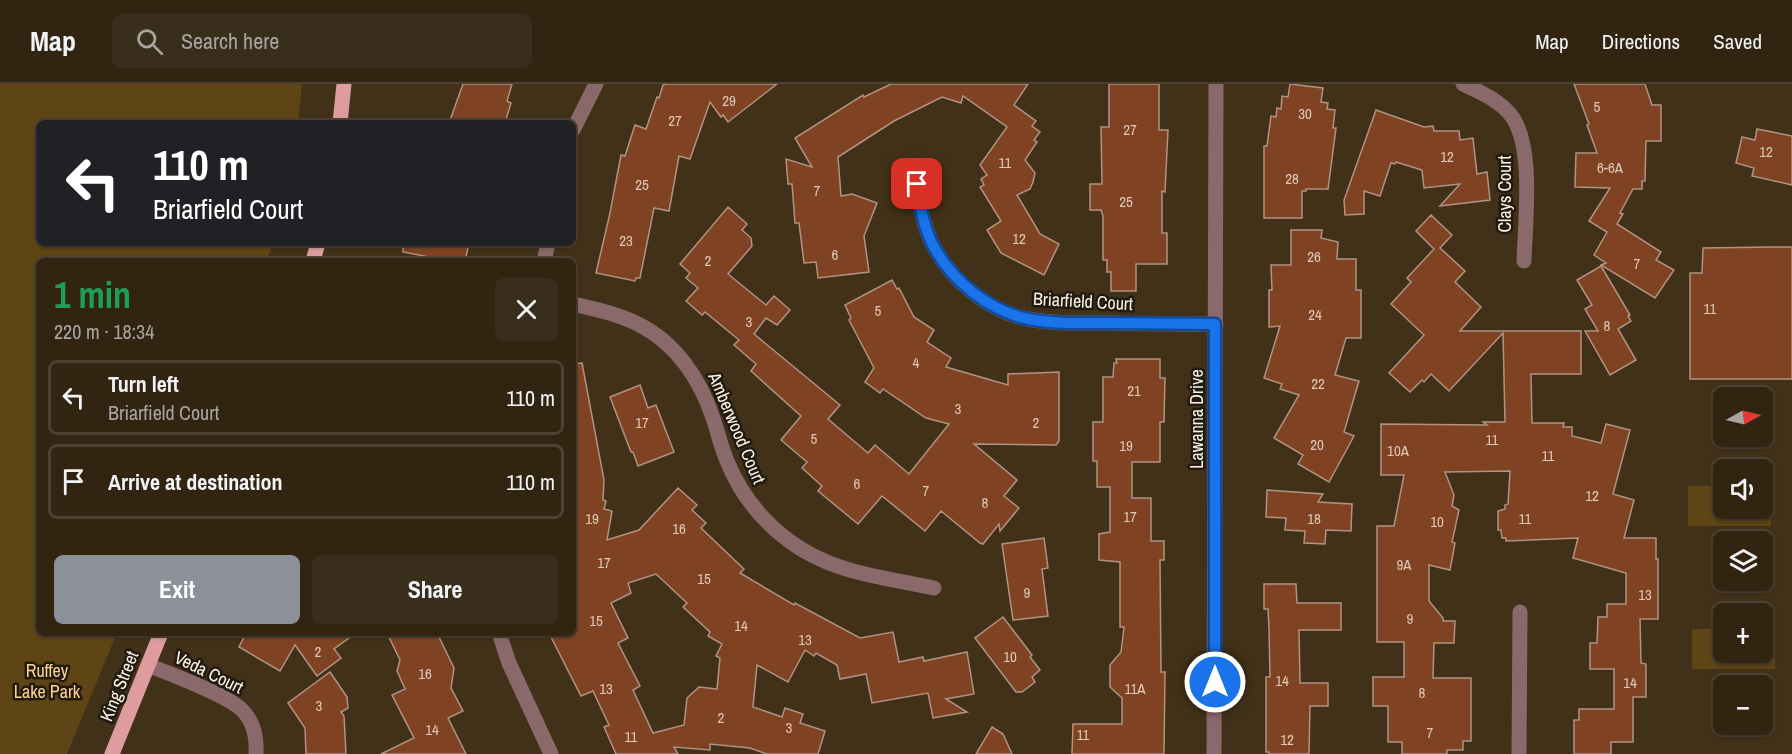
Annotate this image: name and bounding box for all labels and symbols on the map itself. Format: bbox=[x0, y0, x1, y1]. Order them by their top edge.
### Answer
house number: 29 bbox=[722, 90, 736, 111]
house number: 5 bbox=[1594, 96, 1601, 117]
house number: 30 bbox=[1298, 103, 1312, 124]
house number: 27 bbox=[668, 110, 682, 131]
house number: 27 bbox=[1123, 119, 1137, 140]
house number: 12 bbox=[1759, 141, 1773, 162]
house number: 12 bbox=[1440, 146, 1454, 167]
house number: 11 bbox=[999, 152, 1012, 173]
street label: Clays Court bbox=[1492, 155, 1517, 233]
house number: 6-6A bbox=[1597, 157, 1624, 178]
pin bbox=[891, 158, 942, 209]
house number: 28 bbox=[1285, 168, 1299, 189]
house number: 25 bbox=[635, 174, 649, 195]
house number: 7 bbox=[814, 180, 821, 201]
house number: 25 bbox=[1119, 191, 1133, 212]
house number: 12 bbox=[1012, 228, 1026, 249]
house number: 23 bbox=[619, 230, 633, 251]
house number: 6 bbox=[832, 244, 839, 265]
house number: 26 bbox=[1307, 246, 1321, 267]
house number: 2 bbox=[705, 250, 712, 271]
house number: 7 bbox=[1634, 253, 1641, 274]
street label: Briarfield Court bbox=[1032, 286, 1134, 316]
house number: 11 bbox=[1704, 298, 1717, 319]
house number: 5 bbox=[875, 300, 882, 321]
house number: 24 bbox=[1308, 304, 1322, 325]
house number: 3 bbox=[746, 311, 753, 332]
house number: 8 bbox=[1604, 315, 1611, 336]
house number: 4 bbox=[913, 352, 920, 373]
street label: Amberwood Court bbox=[702, 367, 772, 488]
street label: Lawanna Drive bbox=[1184, 369, 1209, 469]
house number: 22 bbox=[1311, 373, 1325, 394]
house number: 21 bbox=[1127, 380, 1141, 401]
north arrow bbox=[1713, 387, 1773, 447]
house number: 3 bbox=[955, 398, 962, 419]
house number: 17 bbox=[635, 412, 649, 433]
house number: 2 bbox=[1033, 412, 1040, 433]
house number: 5 bbox=[811, 428, 818, 449]
house number: 11 bbox=[1486, 429, 1499, 450]
house number: 20 bbox=[1310, 434, 1324, 455]
house number: 19 bbox=[1119, 435, 1133, 456]
house number: 10A bbox=[1387, 440, 1410, 461]
house number: 11 bbox=[1542, 445, 1555, 466]
house number: 6 bbox=[854, 473, 861, 494]
house number: 7 bbox=[923, 480, 930, 501]
house number: 12 bbox=[1585, 485, 1599, 506]
house number: 8 bbox=[982, 492, 989, 513]
house number: 17 bbox=[1123, 506, 1137, 527]
house number: 19 bbox=[585, 508, 599, 529]
house number: 18 bbox=[1307, 508, 1321, 529]
house number: 11 bbox=[1519, 508, 1532, 529]
house number: 10 bbox=[1430, 511, 1444, 532]
house number: 16 bbox=[672, 518, 686, 539]
house number: 17 bbox=[597, 552, 611, 573]
house number: 9A bbox=[1396, 554, 1412, 575]
house number: 15 bbox=[697, 568, 711, 589]
house number: 9 bbox=[1024, 582, 1031, 603]
house number: 13 bbox=[1638, 584, 1652, 605]
house number: 9 bbox=[1407, 608, 1414, 629]
house number: 15 bbox=[589, 610, 603, 631]
house number: 14 bbox=[734, 615, 748, 636]
house number: 13 bbox=[798, 629, 812, 650]
house number: 2 bbox=[315, 641, 322, 662]
street label: Veda Court bbox=[170, 645, 248, 699]
house number: 10 bbox=[1003, 646, 1017, 667]
street label: King Street bbox=[94, 647, 144, 725]
position arrow bbox=[1183, 650, 1247, 714]
park label: Ruffey Lake Park bbox=[14, 658, 81, 704]
house number: 16 bbox=[418, 663, 432, 684]
house number: 14 bbox=[1275, 670, 1289, 691]
house number: 14 bbox=[1623, 672, 1637, 693]
house number: 13 bbox=[599, 678, 613, 699]
house number: 11A bbox=[1125, 678, 1146, 699]
house number: 8 bbox=[1419, 682, 1426, 703]
house number: 3 bbox=[316, 695, 323, 716]
house number: 2 bbox=[718, 707, 725, 728]
house number: 3 bbox=[786, 717, 793, 738]
house number: 14 bbox=[425, 719, 439, 740]
house number: 7 bbox=[1427, 722, 1434, 743]
house number: 11 bbox=[1077, 724, 1090, 745]
house number: 11 bbox=[625, 726, 638, 747]
house number: 12 bbox=[1280, 729, 1294, 750]

